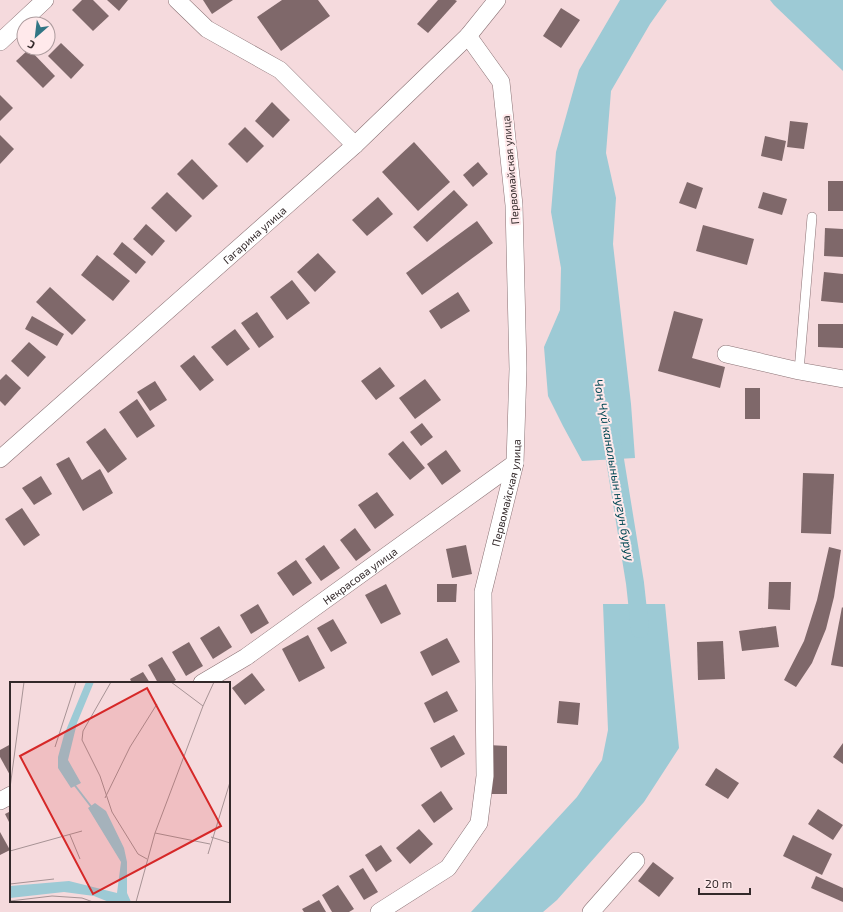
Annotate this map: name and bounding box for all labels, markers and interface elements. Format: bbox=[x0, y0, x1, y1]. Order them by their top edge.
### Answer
north arrow bbox=[16, 16, 56, 56]
text: С bbox=[25, 38, 37, 53]
street label: Первомайская улица bbox=[499, 115, 522, 225]
street label: Гагарина улица bbox=[220, 203, 288, 266]
water label: Чоң Чүй каналынын нугун буруу bbox=[592, 378, 638, 562]
street label: Первомайская улица bbox=[488, 439, 522, 548]
street label: Некрасова улица bbox=[320, 544, 399, 606]
inset map bbox=[10, 682, 230, 902]
scale bar bbox=[699, 870, 750, 896]
text: 20 m bbox=[705, 876, 732, 890]

